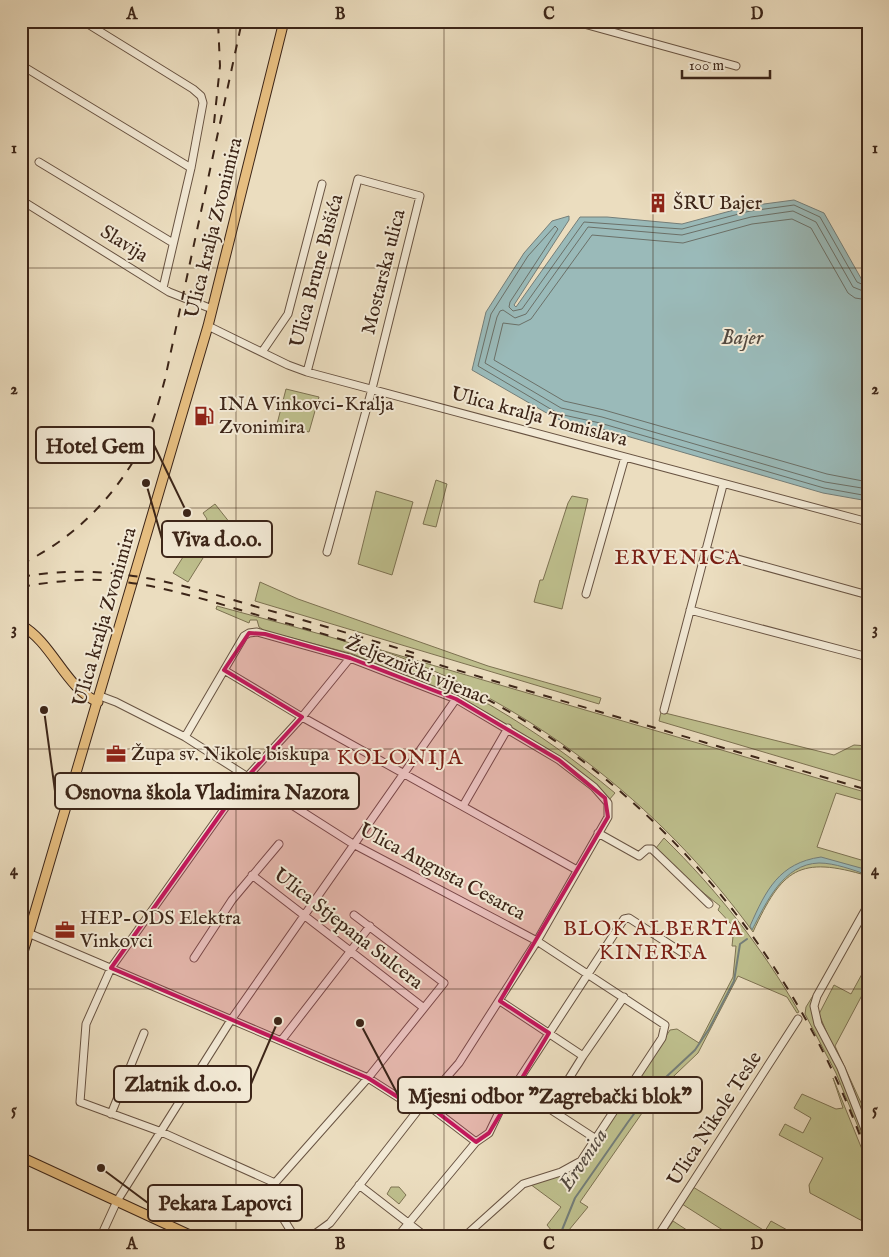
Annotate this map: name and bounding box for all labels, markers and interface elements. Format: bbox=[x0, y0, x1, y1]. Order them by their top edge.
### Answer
text: A bbox=[126, 5, 139, 25]
text: B bbox=[335, 5, 346, 25]
text: C bbox=[543, 5, 555, 25]
text: D bbox=[751, 5, 764, 25]
scale bar bbox=[682, 48, 769, 80]
text: 100 m bbox=[689, 56, 725, 75]
street label: Ulica kralja Zvonimira bbox=[179, 135, 249, 321]
text: 1 bbox=[11, 139, 17, 159]
text: 1 bbox=[872, 139, 878, 159]
street label: Ulica Brune Bušića bbox=[285, 191, 350, 350]
place label: ŠRU Bajer bbox=[673, 191, 763, 216]
building icon: ŠRU Bajer bbox=[647, 192, 669, 214]
street label: Mostarska ulica bbox=[356, 206, 412, 337]
street label: Slavija bbox=[95, 220, 153, 268]
water label: Bajer bbox=[721, 325, 764, 352]
text: 2 bbox=[10, 380, 18, 400]
text: 2 bbox=[871, 380, 879, 400]
street label: Ulica kralja Tomislava bbox=[448, 381, 630, 453]
place label: INA Vinkovci-Kralja Zvonimira bbox=[219, 392, 394, 440]
fuel station icon: INA Vinkovci-Kralja Zvonimira bbox=[193, 405, 215, 427]
callout: Hotel Gem bbox=[36, 427, 154, 463]
text: Hotel Gem bbox=[46, 434, 145, 461]
callout: Viva d.o.o. bbox=[162, 521, 272, 557]
street label: Ulica kralja Zvonimira bbox=[67, 524, 143, 709]
text: Viva d.o.o. bbox=[171, 527, 262, 554]
district label: ERVENICA bbox=[614, 544, 742, 572]
text: 3 bbox=[11, 620, 17, 640]
text: 3 bbox=[872, 620, 878, 640]
street label: Željeznički vijenac bbox=[342, 631, 492, 711]
place label: Župa sv. Nikole biskupa bbox=[131, 742, 330, 767]
office icon: Župa sv. Nikole biskupa bbox=[105, 743, 127, 765]
district label: KOLONIJA bbox=[337, 744, 464, 772]
callout: Osnovna škola Vladimira Nazora bbox=[55, 773, 359, 809]
text: Osnovna škola Vladimira Nazora bbox=[65, 780, 350, 807]
street label: Ulica Augusta Cesarca bbox=[354, 818, 530, 927]
text: 4 bbox=[10, 861, 19, 881]
text: 4 bbox=[871, 861, 880, 881]
street label: Ulica Stjepana Sulcera bbox=[268, 863, 428, 996]
place label: HEP-ODS Elektra Vinkovci bbox=[79, 906, 241, 954]
district label: BLOK ALBERTA KINERTA bbox=[563, 916, 743, 967]
office icon: HEP-ODS Elektra Vinkovci bbox=[54, 919, 76, 941]
street label: Ulica Nikole Tesle bbox=[662, 1047, 768, 1191]
callout: Zlatnik d.o.o. bbox=[114, 1066, 251, 1102]
text: Zlatnik d.o.o. bbox=[125, 1072, 241, 1099]
callout: Mjesni odbor "Zagrebački blok" bbox=[398, 1077, 702, 1113]
text: Mjesni odbor "Zagrebački blok" bbox=[408, 1084, 692, 1111]
text: 5 bbox=[11, 1101, 17, 1121]
text: 5 bbox=[872, 1101, 878, 1121]
water label: Ervenica bbox=[553, 1124, 615, 1197]
callout: Pekara Lapovci bbox=[148, 1185, 302, 1221]
text: Pekara Lapovci bbox=[158, 1191, 292, 1218]
text: A bbox=[126, 1235, 139, 1255]
text: B bbox=[335, 1235, 346, 1255]
text: C bbox=[543, 1235, 555, 1255]
text: D bbox=[751, 1235, 764, 1255]

